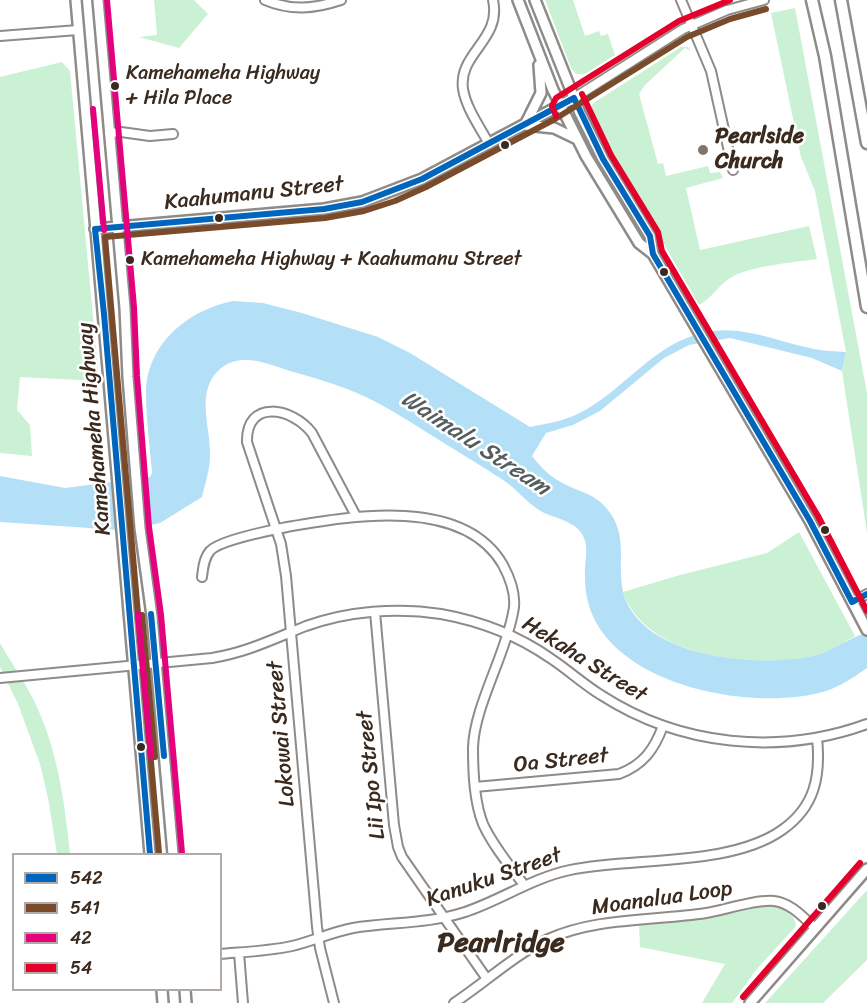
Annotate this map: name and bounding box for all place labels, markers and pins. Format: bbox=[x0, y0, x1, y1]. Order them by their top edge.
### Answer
place label: Kamehameha Highway + Hila Place bbox=[126, 62, 320, 109]
marker: Kamehameha Highway + Hila Place bbox=[109, 80, 121, 92]
place label: Pearlside Church bbox=[715, 124, 804, 176]
unlabelled marker bbox=[499, 139, 511, 151]
marker: Pearlside Church bbox=[696, 143, 710, 157]
unlabelled marker bbox=[213, 212, 225, 224]
place label: Kamehameha Highway + Kaahumanu Street bbox=[141, 248, 522, 272]
marker: Kamehameha Highway + Kaahumanu Street bbox=[124, 254, 136, 266]
unlabelled marker bbox=[658, 266, 670, 278]
unlabelled marker bbox=[819, 524, 831, 536]
unlabelled marker bbox=[135, 741, 147, 753]
unlabelled marker bbox=[816, 900, 828, 912]

